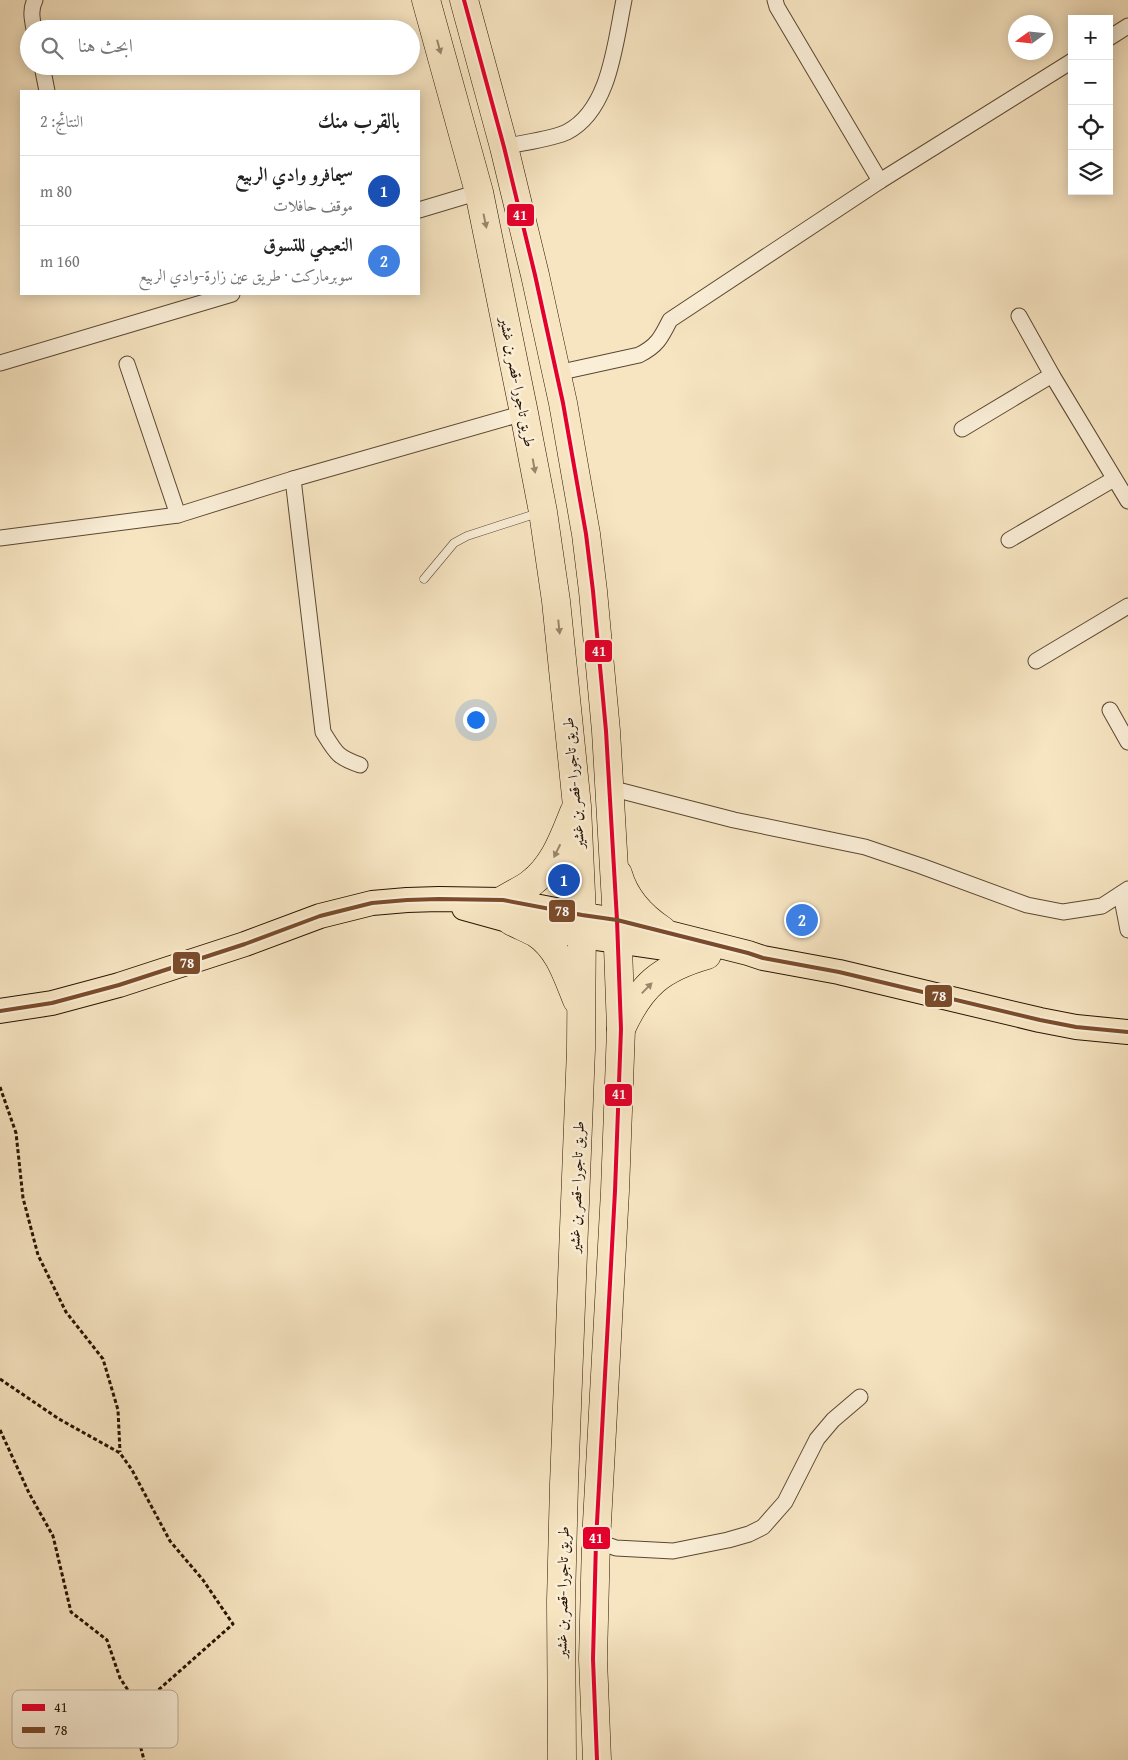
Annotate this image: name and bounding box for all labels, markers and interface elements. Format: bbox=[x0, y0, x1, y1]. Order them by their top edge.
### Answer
north arrow bbox=[1008, 15, 1053, 60]
map controls bbox=[1068, 15, 1113, 195]
button: + bbox=[1068, 15, 1113, 60]
search box bbox=[20, 20, 420, 75]
text: ابحث هنا bbox=[78, 31, 133, 59]
icon: search bbox=[38, 34, 66, 62]
one-way arrow bbox=[436, 40, 444, 55]
button: − bbox=[1068, 60, 1113, 105]
text: بالقرب منك bbox=[318, 105, 400, 136]
button: locate bbox=[1068, 105, 1113, 150]
text: النتائج: 2 bbox=[40, 109, 83, 133]
button: layers bbox=[1068, 150, 1113, 195]
text: سيمافرو وادي الربيع bbox=[235, 160, 353, 188]
text: 80 m bbox=[40, 179, 72, 203]
text: 1 bbox=[380, 179, 388, 203]
text: موقف حافلات bbox=[273, 193, 353, 217]
line badge: 41 bbox=[506, 203, 535, 227]
text: 41 bbox=[513, 205, 527, 225]
one-way arrow bbox=[482, 213, 490, 229]
text: النعيمي للتسوق bbox=[263, 230, 353, 258]
text: 160 m bbox=[40, 249, 80, 273]
text: 2 bbox=[380, 249, 388, 273]
text: سوبرماركت · طريق عين زارة-وادي الربيع bbox=[139, 263, 353, 287]
street label: طريق تاجورا -قصر بن غشير bbox=[495, 313, 541, 449]
one-way arrow bbox=[531, 459, 539, 475]
one-way arrow bbox=[555, 619, 563, 635]
line badge: 41 bbox=[584, 639, 613, 663]
text: 41 bbox=[592, 641, 606, 661]
your location bbox=[463, 707, 489, 733]
street label: طريق تاجورا -قصر بن غشير bbox=[557, 716, 589, 852]
one-way arrow bbox=[553, 844, 561, 858]
pin: 1 bbox=[548, 861, 580, 899]
line badge: 78 bbox=[548, 899, 576, 923]
text: 78 bbox=[555, 901, 569, 921]
pin: 2 bbox=[786, 901, 818, 939]
line badge: 78 bbox=[172, 951, 201, 975]
text: 78 bbox=[180, 953, 194, 973]
one-way arrow bbox=[641, 982, 653, 994]
line badge: 78 bbox=[924, 984, 953, 1008]
text: 78 bbox=[932, 986, 946, 1006]
line badge: 41 bbox=[604, 1083, 633, 1107]
text: 41 bbox=[612, 1084, 626, 1104]
street label: طريق تاجورا -قصر بن غشير bbox=[563, 1121, 589, 1255]
street label: طريق تاجورا -قصر بن غشير bbox=[550, 1526, 574, 1660]
line badge: 41 bbox=[582, 1526, 611, 1550]
text: 41 bbox=[589, 1528, 603, 1548]
legend bbox=[12, 1690, 178, 1748]
text: 41 bbox=[54, 1697, 67, 1717]
text: 78 bbox=[54, 1720, 68, 1740]

